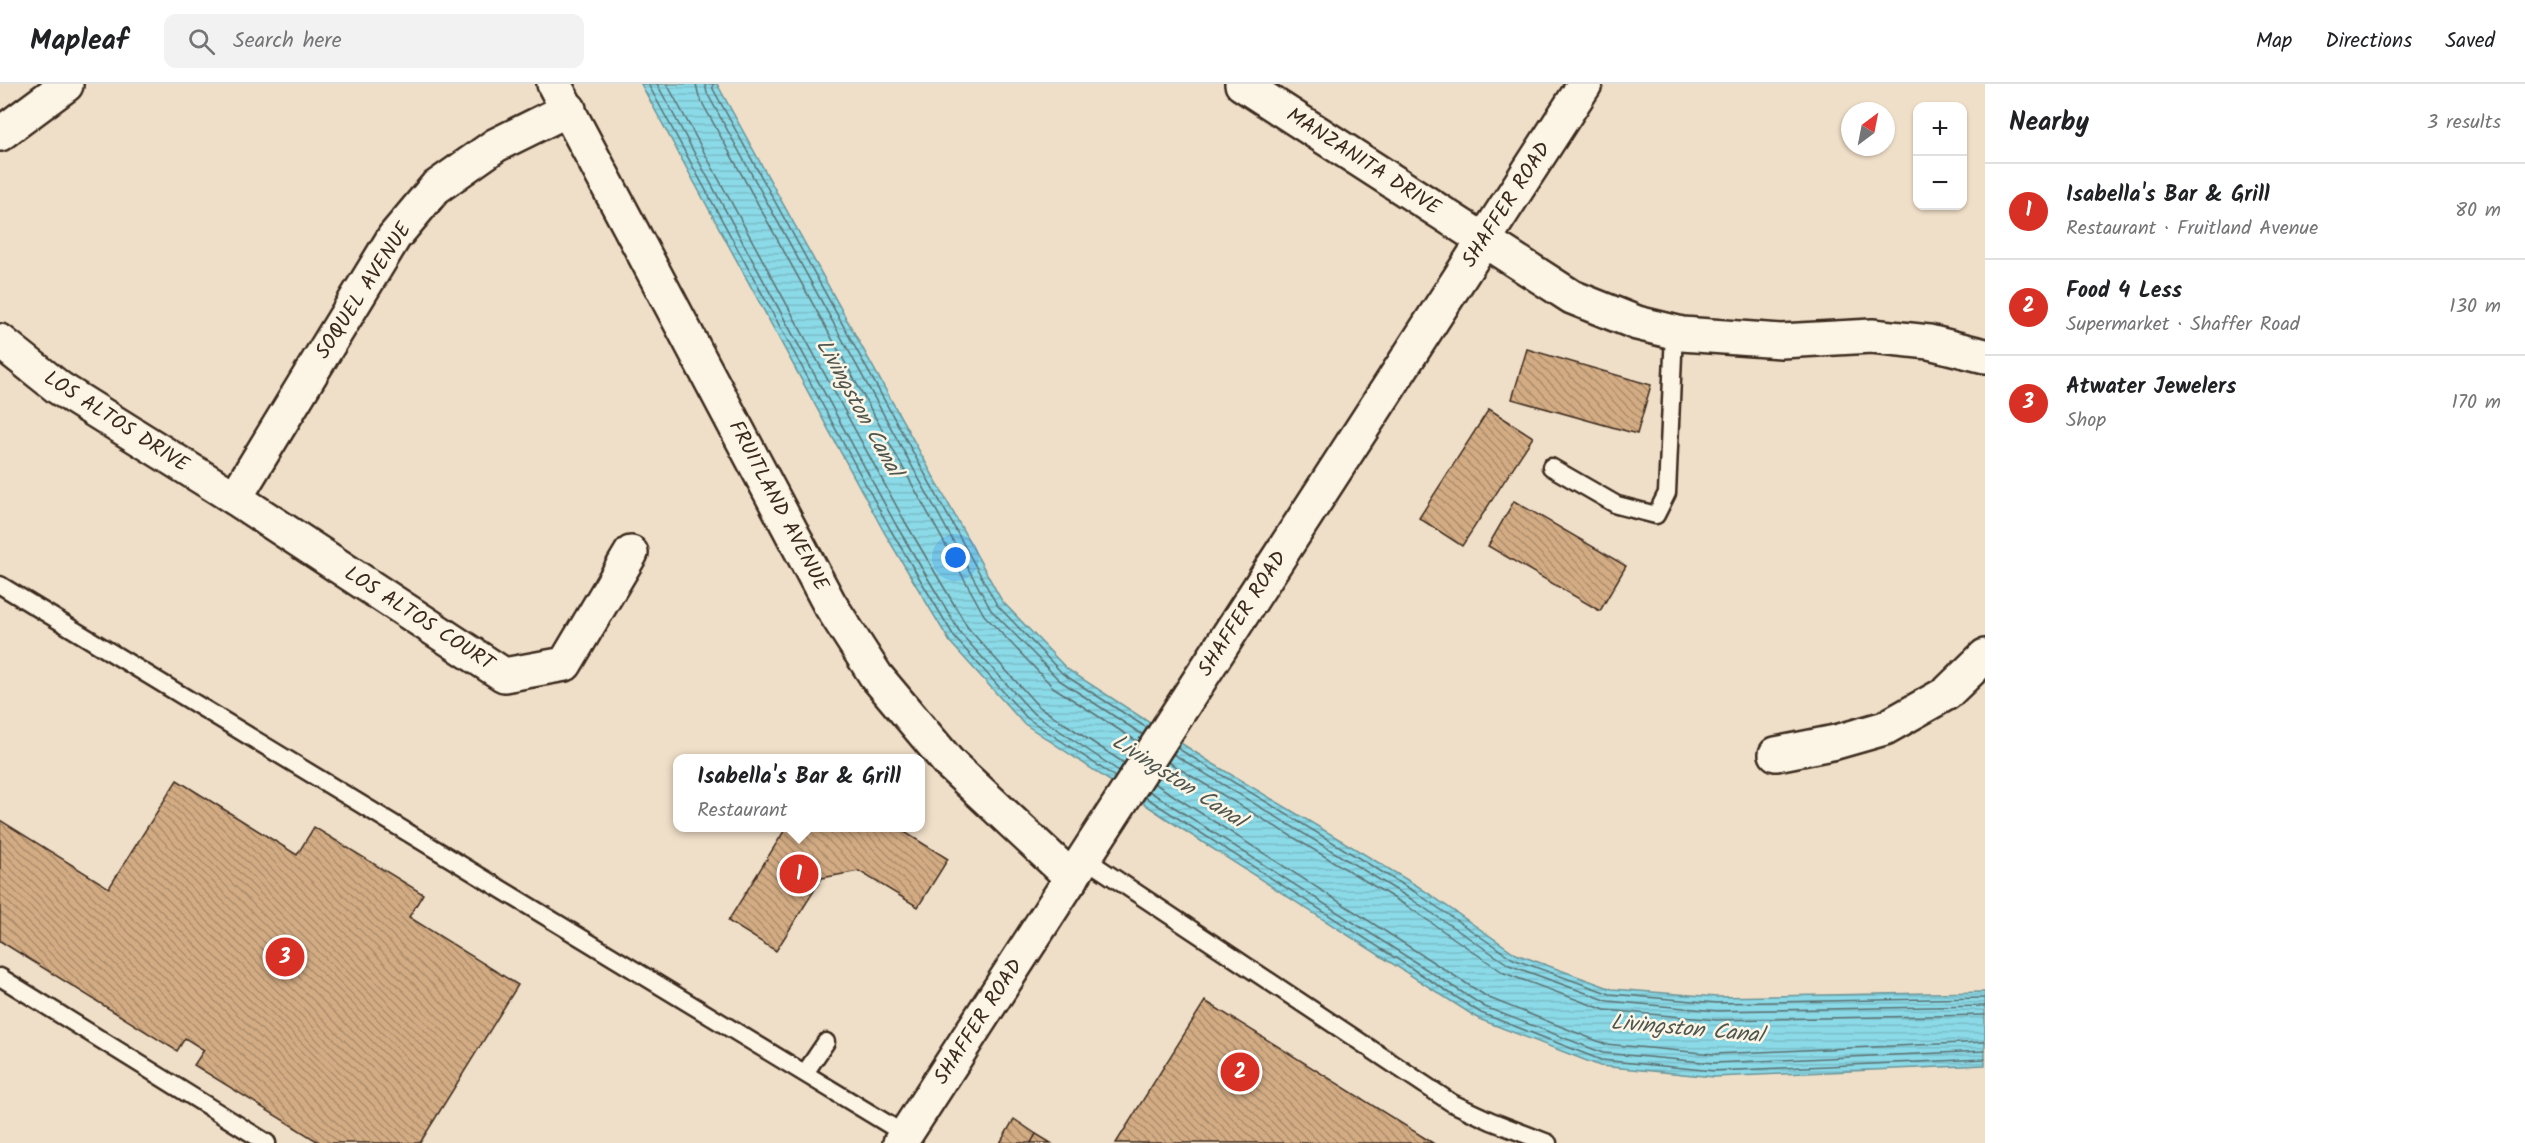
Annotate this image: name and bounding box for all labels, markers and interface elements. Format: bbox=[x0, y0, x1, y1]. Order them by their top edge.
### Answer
search box bbox=[164, 14, 584, 68]
text: Mapleaf bbox=[30, 19, 128, 64]
text: Search here bbox=[233, 24, 342, 59]
icon: search bbox=[185, 25, 218, 58]
text: Map bbox=[2256, 25, 2292, 58]
text: Directions bbox=[2325, 25, 2412, 58]
text: Saved bbox=[2445, 25, 2495, 58]
street label: MANZANITA DRIVE bbox=[1279, 100, 1447, 225]
north arrow bbox=[1841, 102, 1895, 156]
map controls bbox=[1913, 102, 1967, 210]
button: + bbox=[1913, 102, 1967, 156]
text: Nearby bbox=[2009, 102, 2089, 144]
text: 3 results bbox=[2427, 107, 2501, 139]
street label: SHAFFER ROAD bbox=[1454, 135, 1560, 275]
button: − bbox=[1913, 156, 1967, 210]
text: Isabella's Bar & Grill bbox=[2066, 178, 2270, 213]
text: 1 bbox=[2025, 195, 2032, 227]
text: 80 m bbox=[2455, 195, 2501, 227]
text: Restaurant · Fruitland Avenue bbox=[2066, 213, 2318, 245]
street label: SOQUEL AVENUE bbox=[307, 215, 421, 366]
text: Food 4 Less bbox=[2066, 274, 2182, 309]
text: 2 bbox=[2023, 291, 2034, 323]
text: 130 m bbox=[2449, 291, 2501, 323]
text: Supermarket · Shaffer Road bbox=[2066, 309, 2300, 341]
water label: Livingston Canal bbox=[806, 332, 913, 488]
street label: LOS ALTOS DRIVE bbox=[37, 363, 196, 482]
text: Atwater Jewelers bbox=[2066, 370, 2236, 405]
text: 3 bbox=[2023, 387, 2034, 419]
text: 170 m bbox=[2452, 387, 2501, 419]
text: Shop bbox=[2066, 405, 2106, 437]
street label: FRUITLAND AVENUE bbox=[719, 415, 837, 598]
your location bbox=[941, 543, 970, 572]
street label: SHAFFER ROAD bbox=[1190, 544, 1296, 684]
street label: LOS ALTOS COURT bbox=[337, 558, 502, 681]
water label: Livingston Canal bbox=[1104, 726, 1256, 841]
popup bbox=[673, 754, 925, 832]
text: Isabella's Bar & Grill bbox=[697, 760, 901, 795]
text: Restaurant bbox=[697, 795, 788, 827]
pin: 1 bbox=[780, 852, 818, 896]
pin: 3 bbox=[266, 934, 304, 980]
street label: SHAFFER ROAD bbox=[926, 952, 1032, 1092]
water label: Livingston Canal bbox=[1609, 1006, 1769, 1055]
pin: 2 bbox=[1220, 1050, 1260, 1094]

